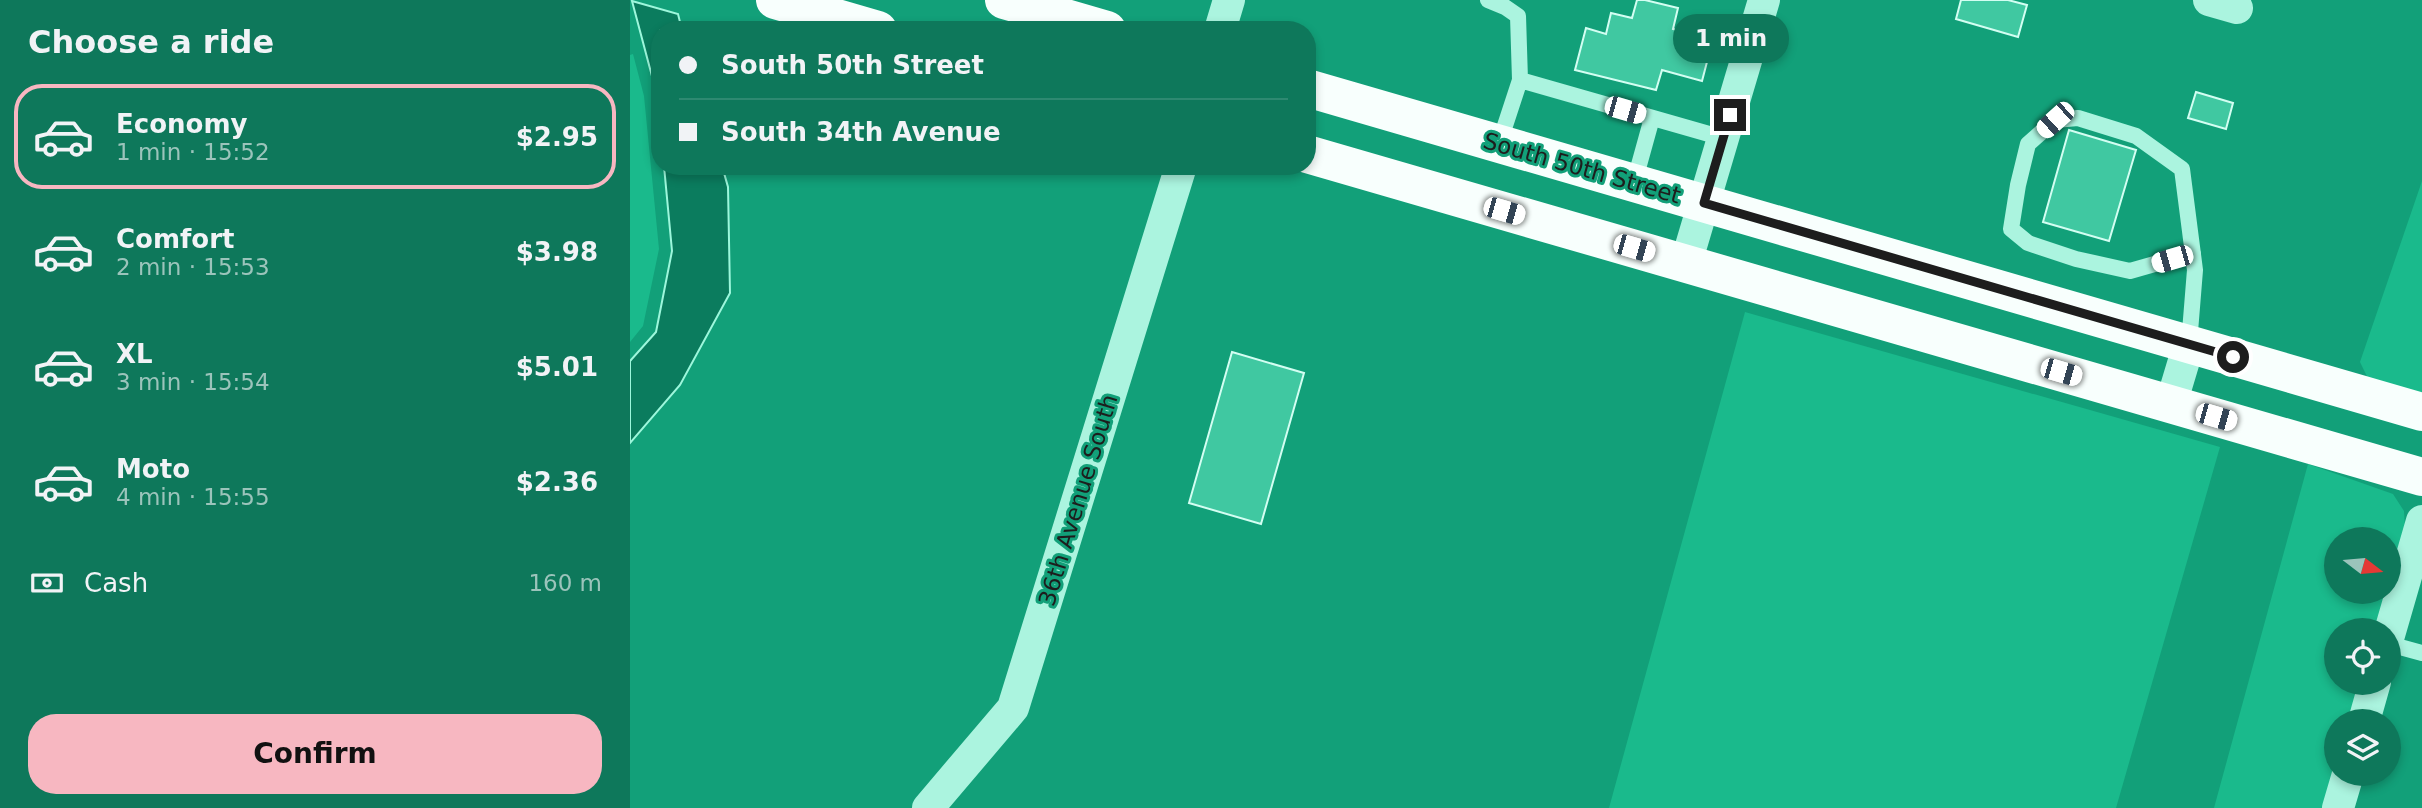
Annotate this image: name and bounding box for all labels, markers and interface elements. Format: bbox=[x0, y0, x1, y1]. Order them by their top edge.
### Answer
callout: 1 min bbox=[1672, 13, 1788, 62]
text: Choose a ride bbox=[28, 23, 274, 61]
text: 1 min bbox=[1695, 25, 1767, 51]
text: South 50th Street bbox=[721, 50, 984, 80]
car bbox=[1602, 94, 1649, 126]
car bbox=[2033, 98, 2078, 142]
route end bbox=[1714, 99, 1746, 131]
icon: car bbox=[32, 105, 95, 168]
text: Economy bbox=[116, 109, 247, 139]
text: South 34th Avenue bbox=[721, 117, 1001, 147]
text: $2.95 bbox=[516, 122, 598, 152]
street label: South 50th Street bbox=[1480, 127, 1684, 209]
text: 1 min · 15:52 bbox=[116, 139, 270, 165]
car bbox=[1481, 195, 1528, 227]
icon: car bbox=[32, 220, 95, 283]
text: Comfort bbox=[116, 224, 234, 254]
car bbox=[1611, 232, 1658, 264]
text: $3.98 bbox=[516, 237, 598, 267]
car bbox=[2149, 243, 2196, 275]
text: 2 min · 15:53 bbox=[116, 254, 270, 280]
icon: car bbox=[32, 335, 95, 398]
text: XL bbox=[116, 339, 153, 369]
route start bbox=[2217, 341, 2249, 373]
text: $5.01 bbox=[516, 352, 598, 382]
car bbox=[2038, 356, 2085, 388]
text: 3 min · 15:54 bbox=[116, 369, 270, 395]
street label: 36th Avenue South bbox=[1033, 391, 1123, 609]
car bbox=[2193, 401, 2240, 433]
icon: car bbox=[32, 450, 95, 513]
text: Moto bbox=[116, 454, 190, 484]
text: $2.36 bbox=[516, 467, 598, 497]
text: 4 min · 15:55 bbox=[116, 484, 270, 510]
north arrow bbox=[2324, 527, 2401, 604]
map controls bbox=[2324, 527, 2401, 786]
icon: cash bbox=[28, 564, 66, 602]
text: Cash bbox=[84, 568, 148, 598]
text: 160 m bbox=[528, 570, 602, 596]
button: locate bbox=[2324, 618, 2401, 695]
button: layers bbox=[2324, 709, 2401, 786]
button: Confirm bbox=[28, 714, 602, 794]

